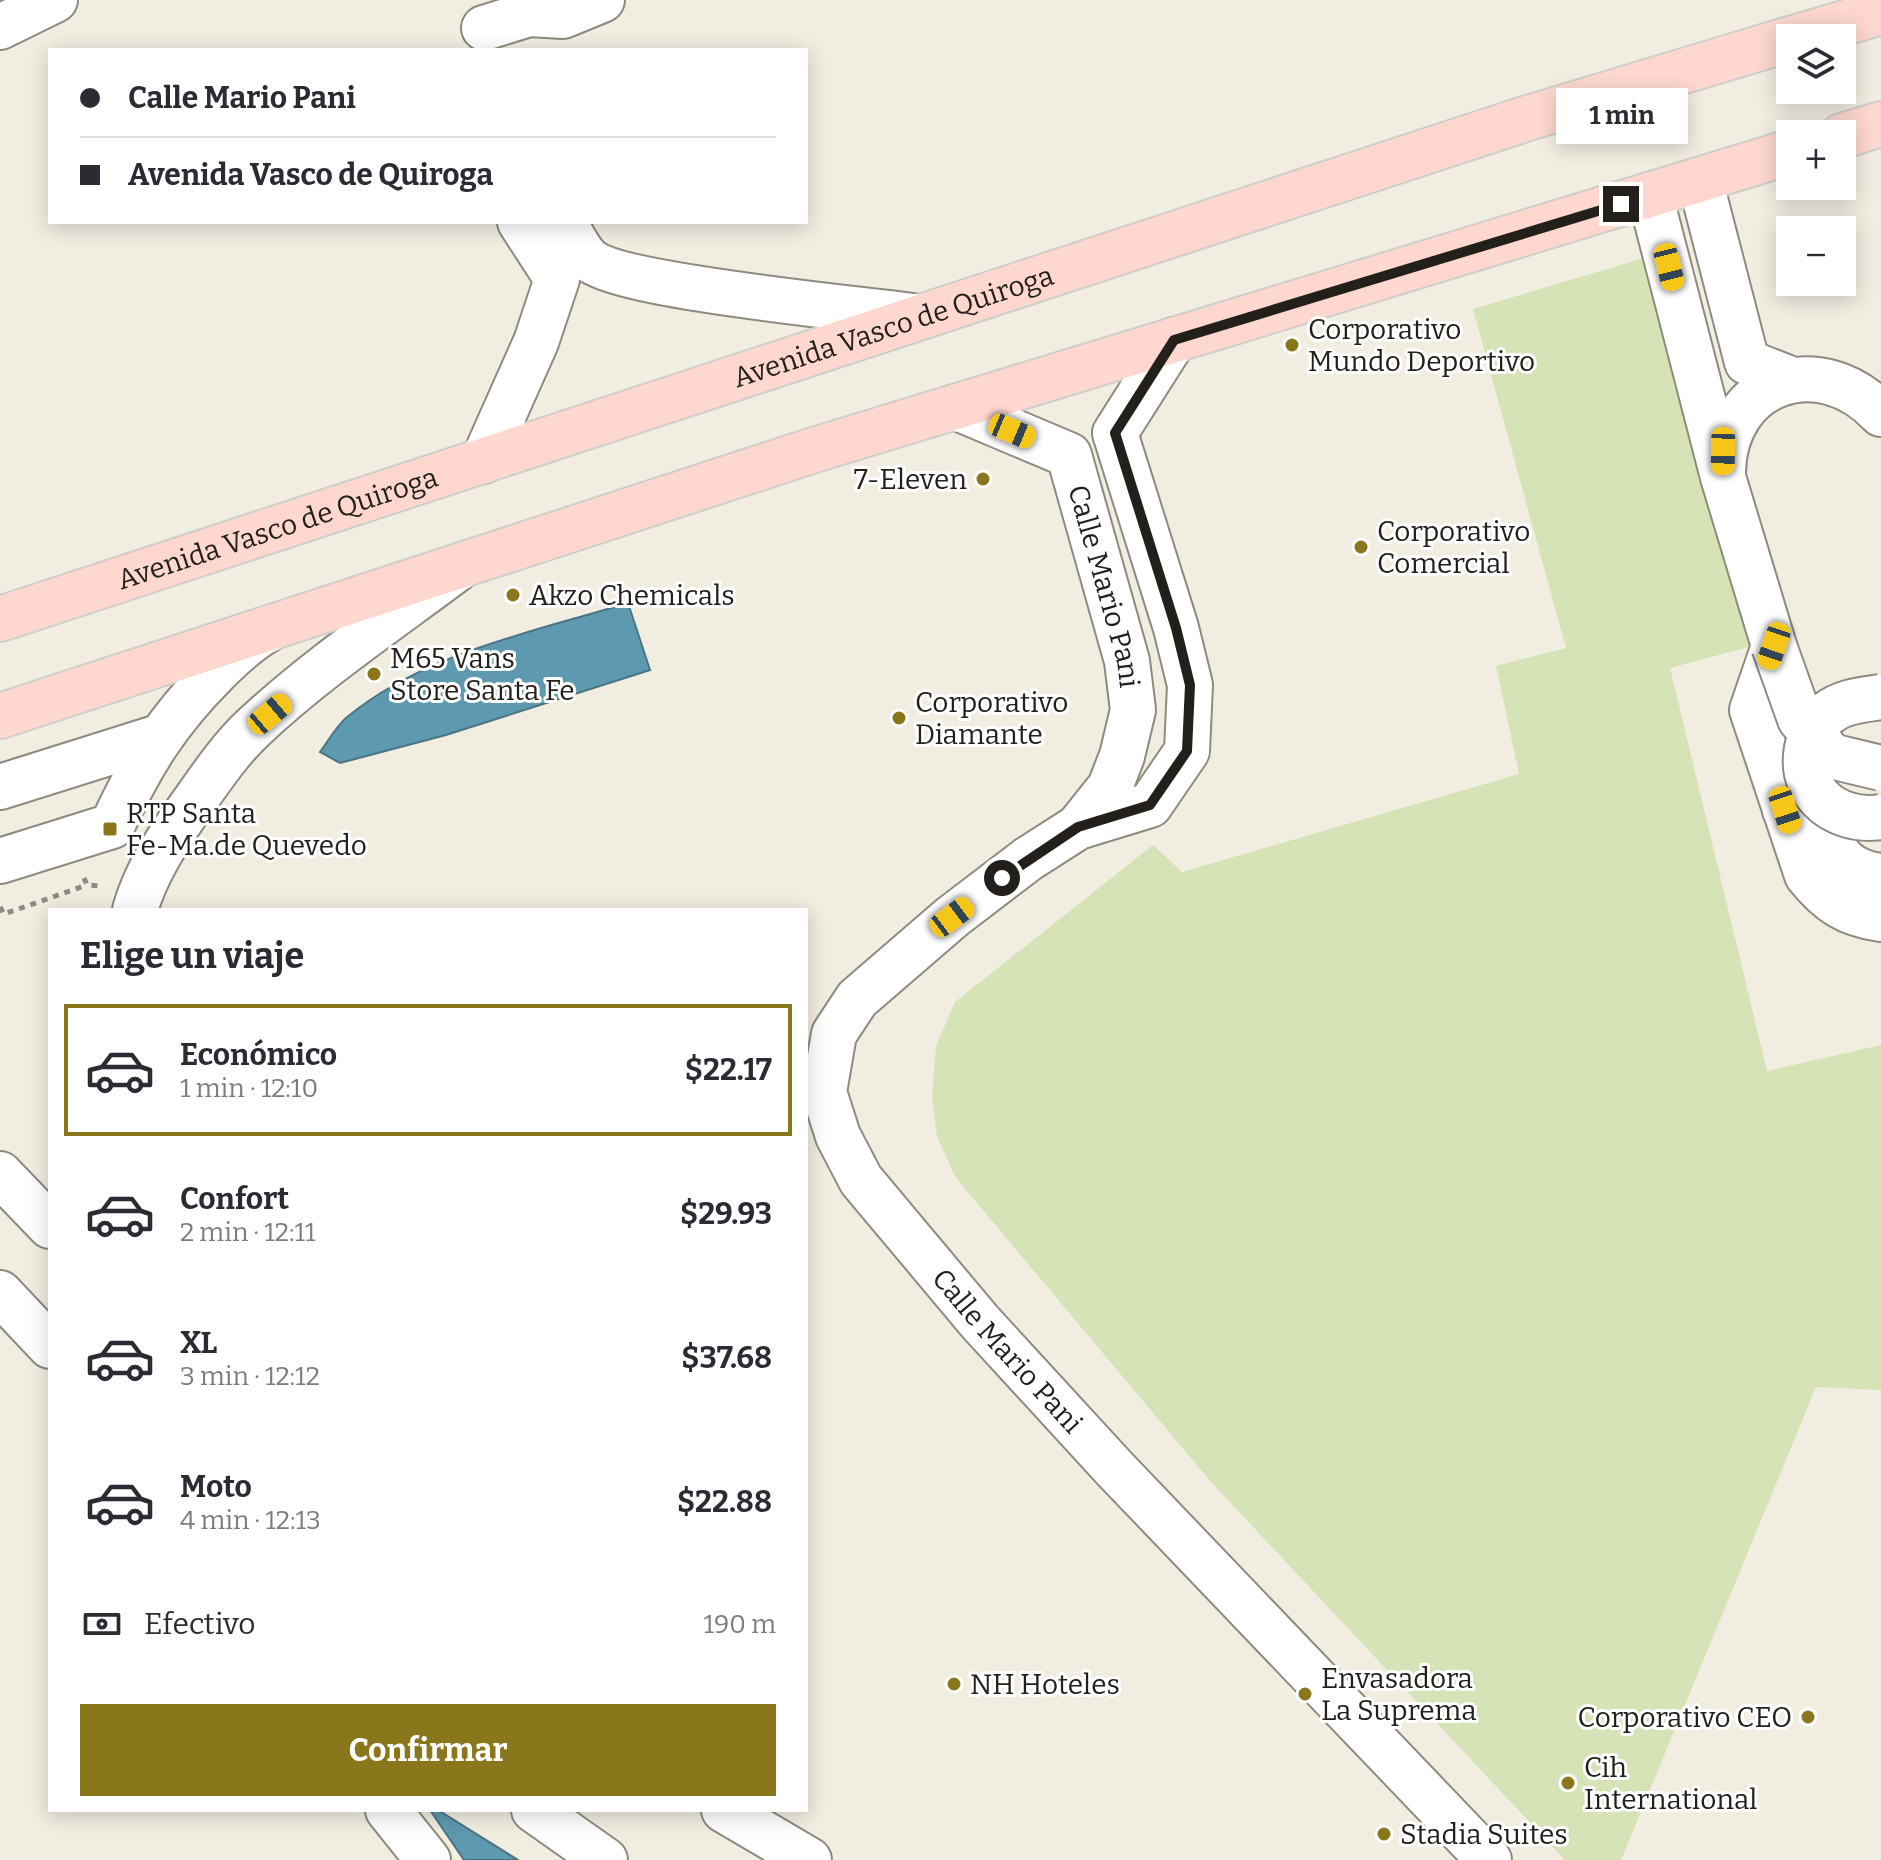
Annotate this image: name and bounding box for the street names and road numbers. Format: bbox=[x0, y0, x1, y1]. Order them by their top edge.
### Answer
street label: Avenida Vasco de Quiroga bbox=[729, 258, 1058, 394]
street label: Avenida Vasco de Quiroga bbox=[113, 460, 442, 596]
street label: Calle Mario Pani bbox=[1062, 481, 1147, 690]
street label: Calle Mario Pani bbox=[926, 1262, 1090, 1440]

